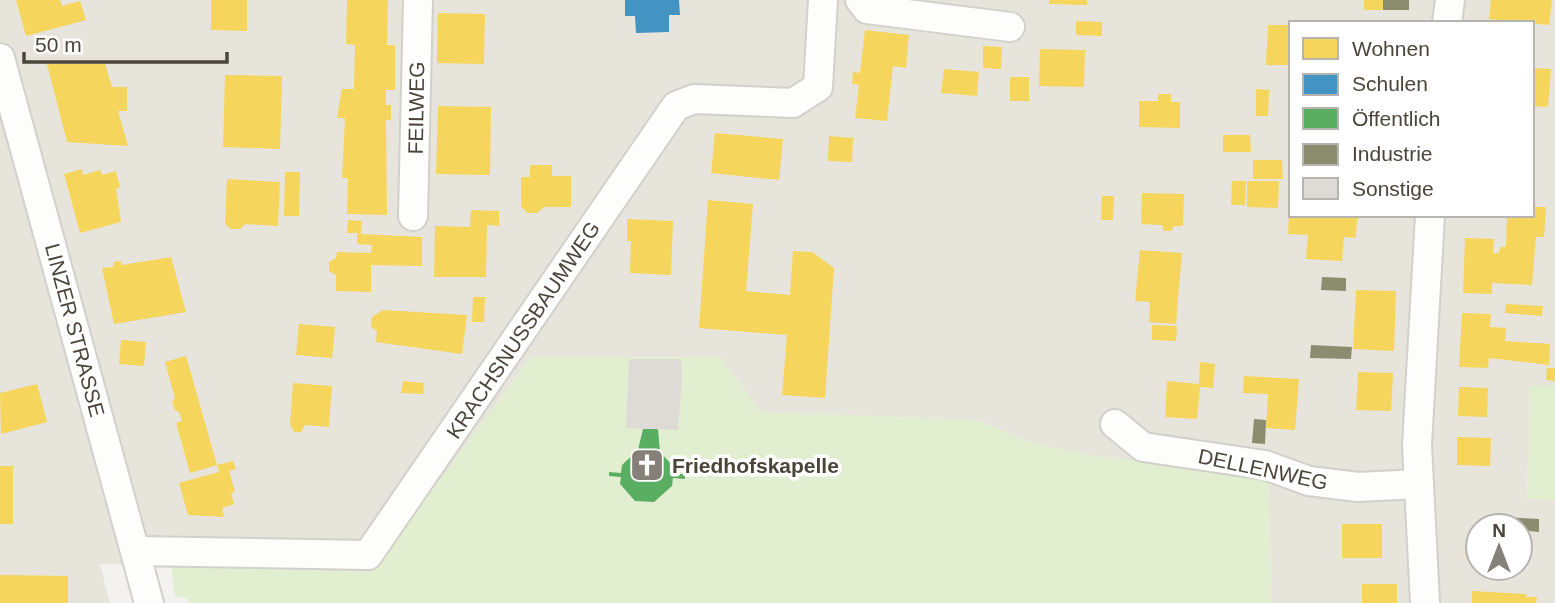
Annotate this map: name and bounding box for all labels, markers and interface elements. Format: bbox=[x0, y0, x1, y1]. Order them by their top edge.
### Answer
scale bar bbox=[24, 21, 228, 65]
legend bbox=[1289, 21, 1534, 217]
text: 50 m bbox=[35, 33, 82, 56]
text: Wohnen bbox=[1352, 37, 1430, 60]
street label: FEILWEG bbox=[404, 61, 428, 155]
text: Schulen bbox=[1352, 72, 1428, 95]
text: Öffentlich bbox=[1352, 107, 1440, 130]
text: Industrie bbox=[1352, 142, 1433, 165]
text: Sonstige bbox=[1352, 177, 1434, 200]
street label: KRACHSNUSSBAUMWEG bbox=[442, 217, 604, 443]
street label: LINZER STRASSE bbox=[41, 241, 109, 419]
street label: DELLENWEG bbox=[1196, 444, 1330, 494]
church icon: Friedhofskapelle bbox=[628, 446, 666, 484]
place label: Friedhofskapelle bbox=[672, 454, 839, 477]
north arrow bbox=[1464, 512, 1534, 582]
text: N bbox=[1492, 520, 1506, 541]

